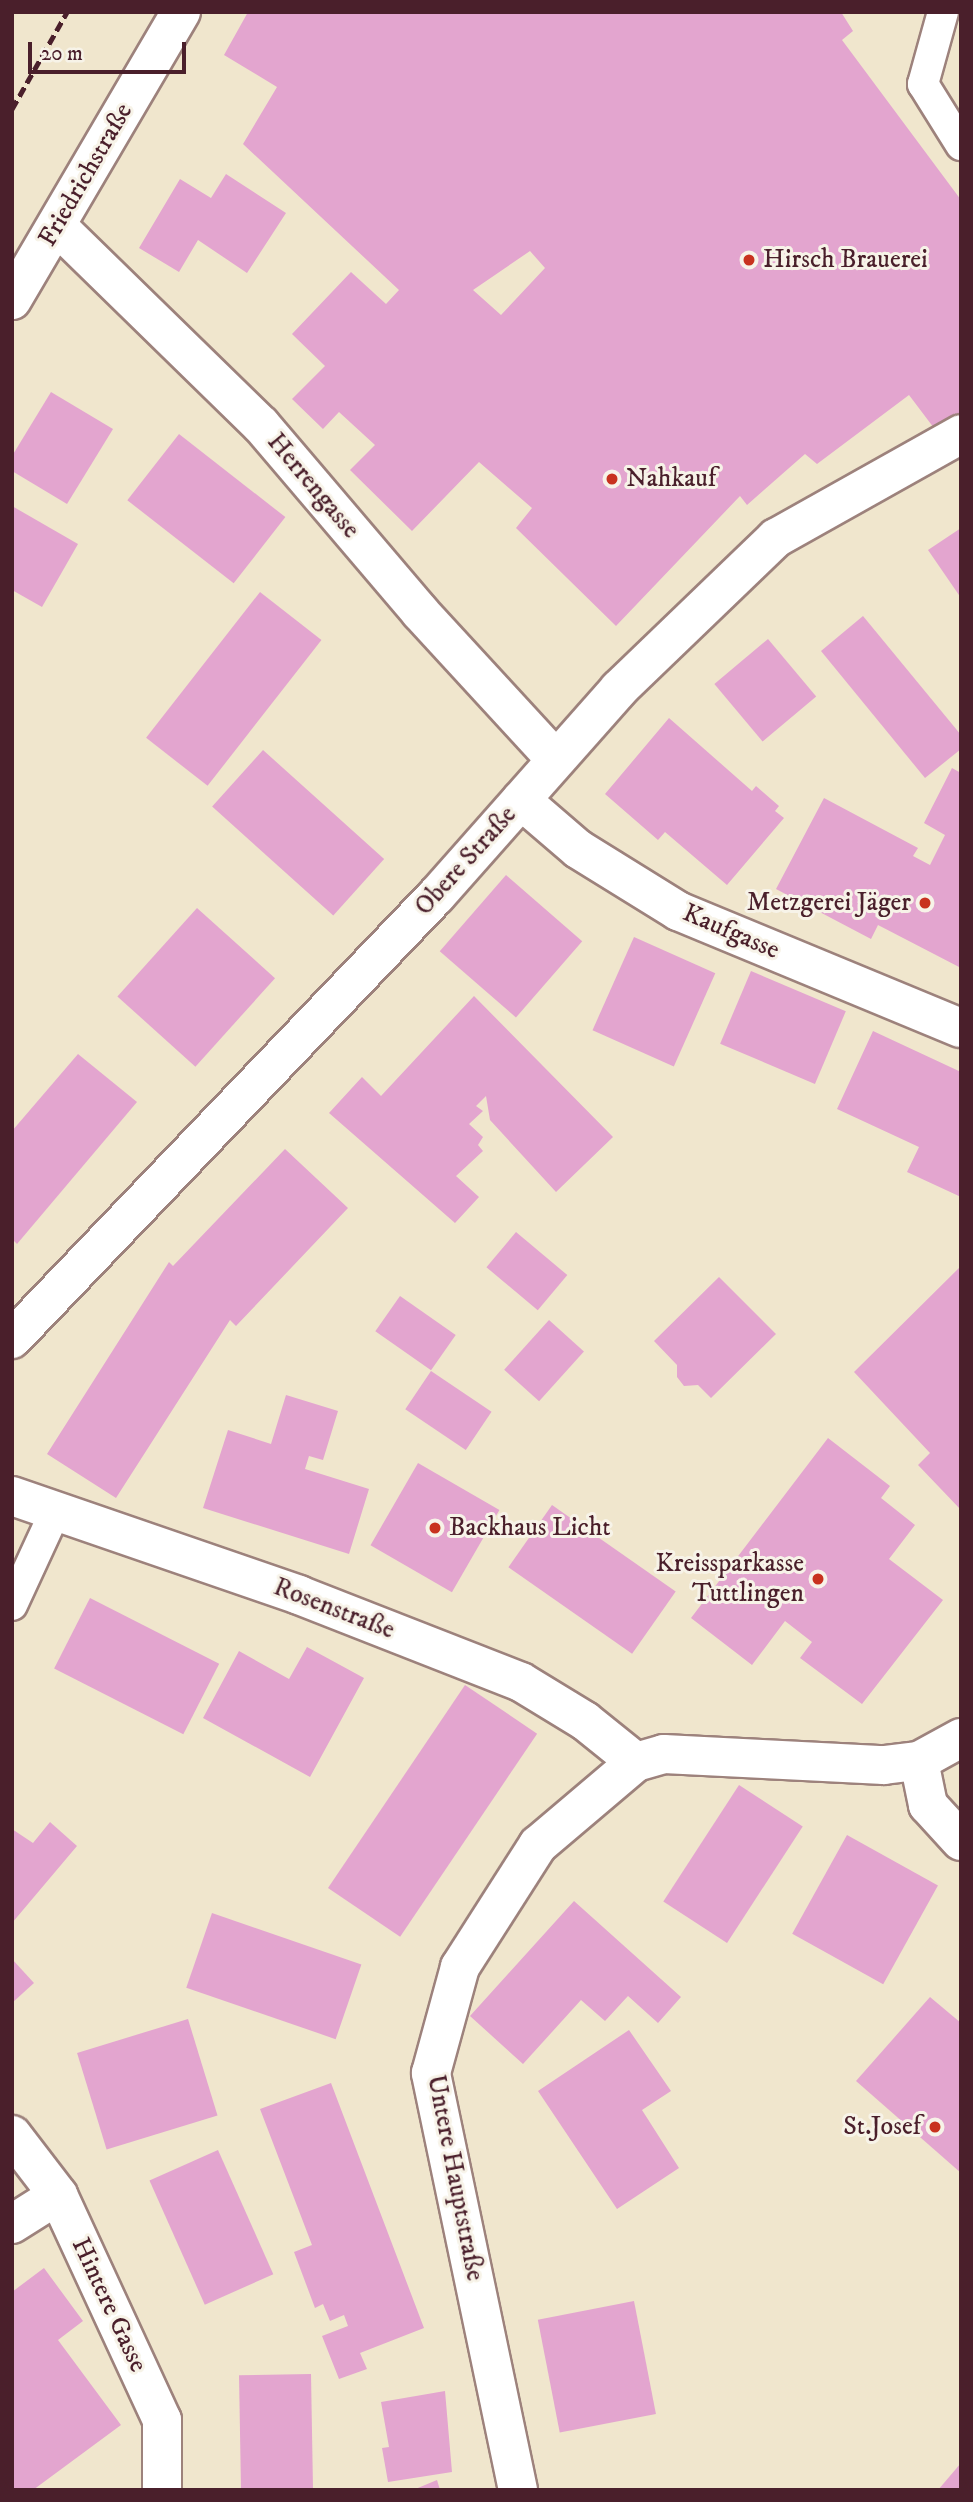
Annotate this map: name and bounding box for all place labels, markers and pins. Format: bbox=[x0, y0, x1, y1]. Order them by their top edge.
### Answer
place label: Hirsch Brauerei bbox=[763, 244, 928, 276]
marker: Hirsch Brauerei bbox=[741, 252, 757, 268]
place label: Nahkauf bbox=[626, 463, 716, 495]
marker: Nahkauf bbox=[604, 471, 620, 487]
place label: Metzgerei Jäger bbox=[747, 887, 911, 919]
marker: Metzgerei Jäger bbox=[917, 895, 933, 911]
place label: Backhaus Licht bbox=[449, 1512, 611, 1544]
marker: Backhaus Licht bbox=[427, 1520, 443, 1536]
place label: Kreissparkasse Tuttlingen bbox=[656, 1548, 804, 1610]
marker: Kreissparkasse Tuttlingen bbox=[810, 1571, 826, 1587]
place label: St.Josef bbox=[843, 2111, 921, 2143]
marker: St.Josef bbox=[927, 2119, 943, 2135]

